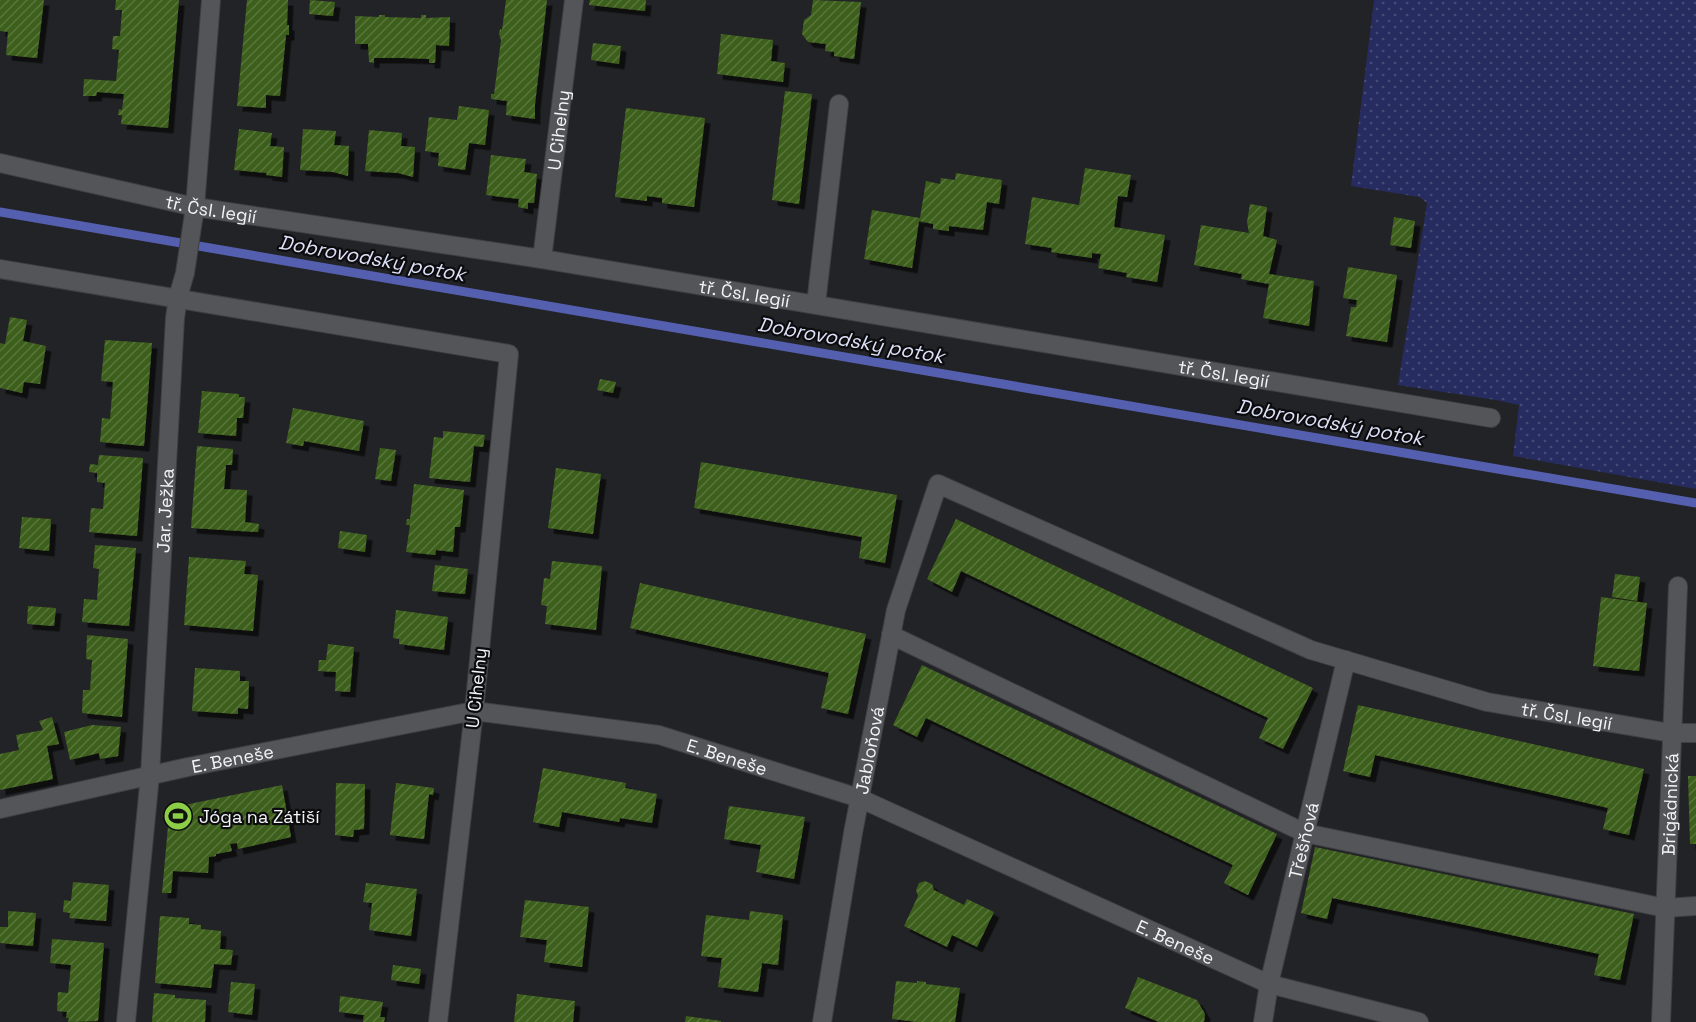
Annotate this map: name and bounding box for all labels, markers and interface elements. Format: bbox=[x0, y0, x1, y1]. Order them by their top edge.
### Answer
street label: U Cihelny bbox=[542, 89, 574, 171]
street label: tř. Čsl. legií bbox=[163, 189, 259, 228]
water label: Dobrovodský potok bbox=[277, 229, 469, 288]
street label: tř. Čsl. legií bbox=[697, 274, 792, 312]
water label: Dobrovodský potok bbox=[756, 311, 948, 370]
street label: tř. Čsl. legií bbox=[1176, 354, 1272, 392]
water label: Dobrovodský potok bbox=[1235, 393, 1427, 452]
street label: Jar. Ježka bbox=[151, 468, 178, 553]
street label: U Cihelny bbox=[460, 647, 492, 729]
street label: tř. Čsl. legií bbox=[1519, 696, 1615, 735]
street label: Jabloňová bbox=[849, 704, 889, 796]
street label: E. Beneše bbox=[684, 733, 770, 780]
street label: E. Beneše bbox=[189, 739, 276, 778]
street label: Brigádnická bbox=[1656, 753, 1683, 856]
sports icon: Jóga na Zátiší bbox=[162, 800, 194, 832]
street label: Třešňová bbox=[1283, 800, 1323, 881]
place label: Jóga na Zátiší bbox=[199, 805, 320, 828]
street label: E. Beneše bbox=[1133, 914, 1218, 969]

